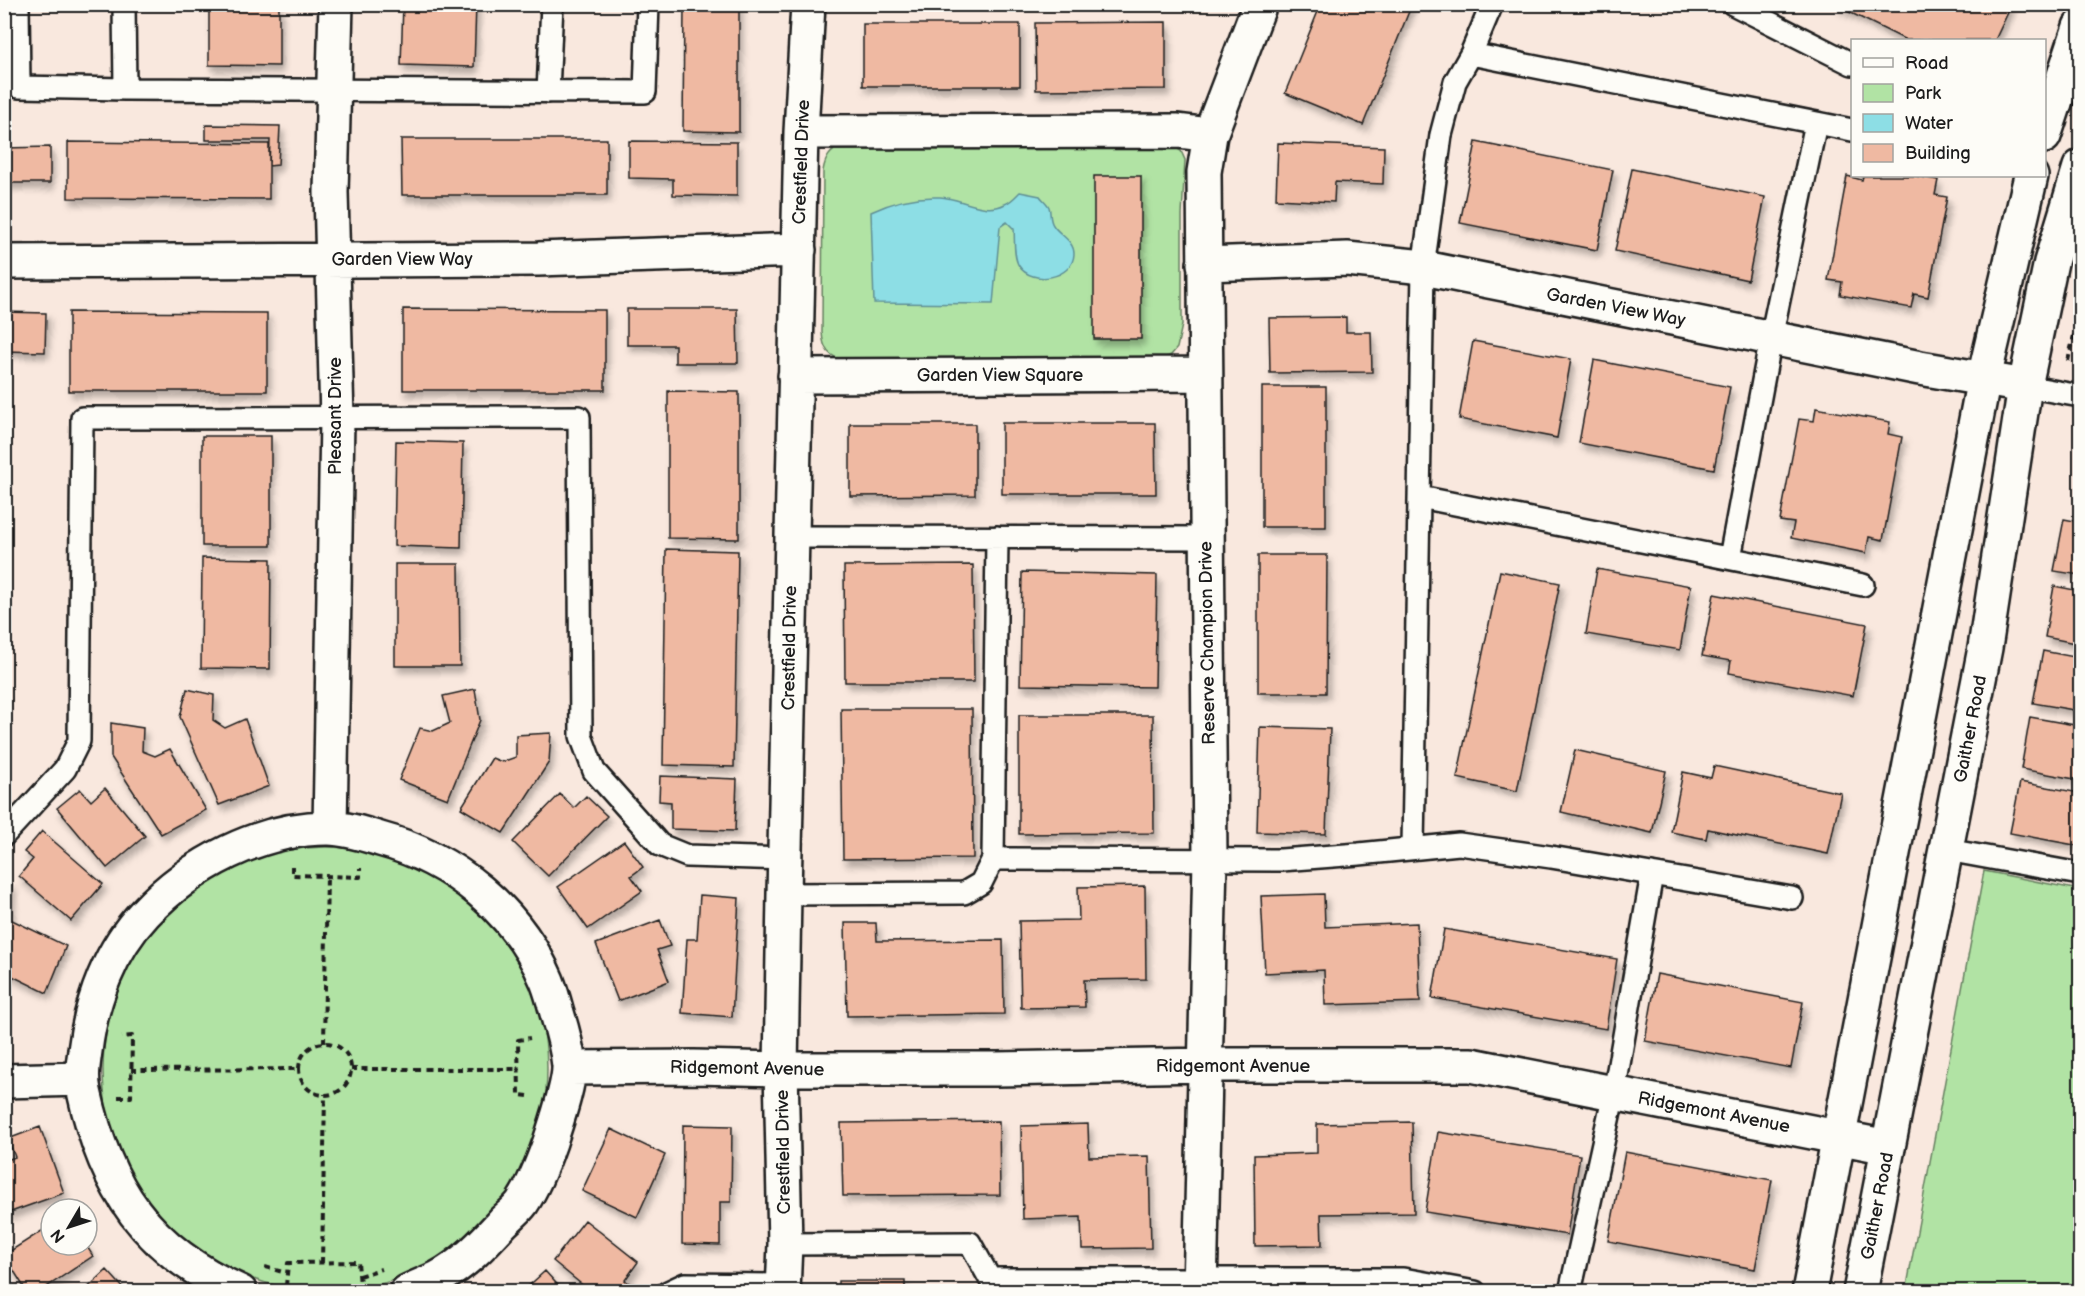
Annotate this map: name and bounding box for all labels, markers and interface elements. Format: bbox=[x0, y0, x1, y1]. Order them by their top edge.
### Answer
legend bbox=[1851, 39, 2046, 177]
text: Road bbox=[1905, 53, 1949, 74]
text: Park bbox=[1905, 83, 1941, 104]
street label: Crestfield Drive bbox=[789, 99, 814, 225]
text: Water bbox=[1905, 113, 1953, 134]
text: Building bbox=[1905, 143, 1971, 164]
street label: Garden View Way bbox=[331, 249, 473, 270]
street label: Garden View Way bbox=[1545, 284, 1688, 331]
street label: Pleasant Drive bbox=[325, 357, 346, 475]
street label: Garden View Square bbox=[917, 365, 1083, 386]
street label: Reserve Champion Drive bbox=[1195, 541, 1220, 745]
street label: Crestfield Drive bbox=[778, 585, 801, 711]
street label: Gaither Road bbox=[1950, 674, 1991, 785]
street label: Ridgemont Avenue bbox=[1156, 1056, 1311, 1077]
street label: Ridgemont Avenue bbox=[670, 1057, 825, 1080]
street label: Ridgemont Avenue bbox=[1636, 1087, 1792, 1138]
street label: Crestfield Drive bbox=[772, 1089, 795, 1215]
street label: Gaither Road bbox=[1857, 1151, 1898, 1262]
north arrow bbox=[39, 1197, 99, 1257]
text: N bbox=[47, 1225, 70, 1246]

